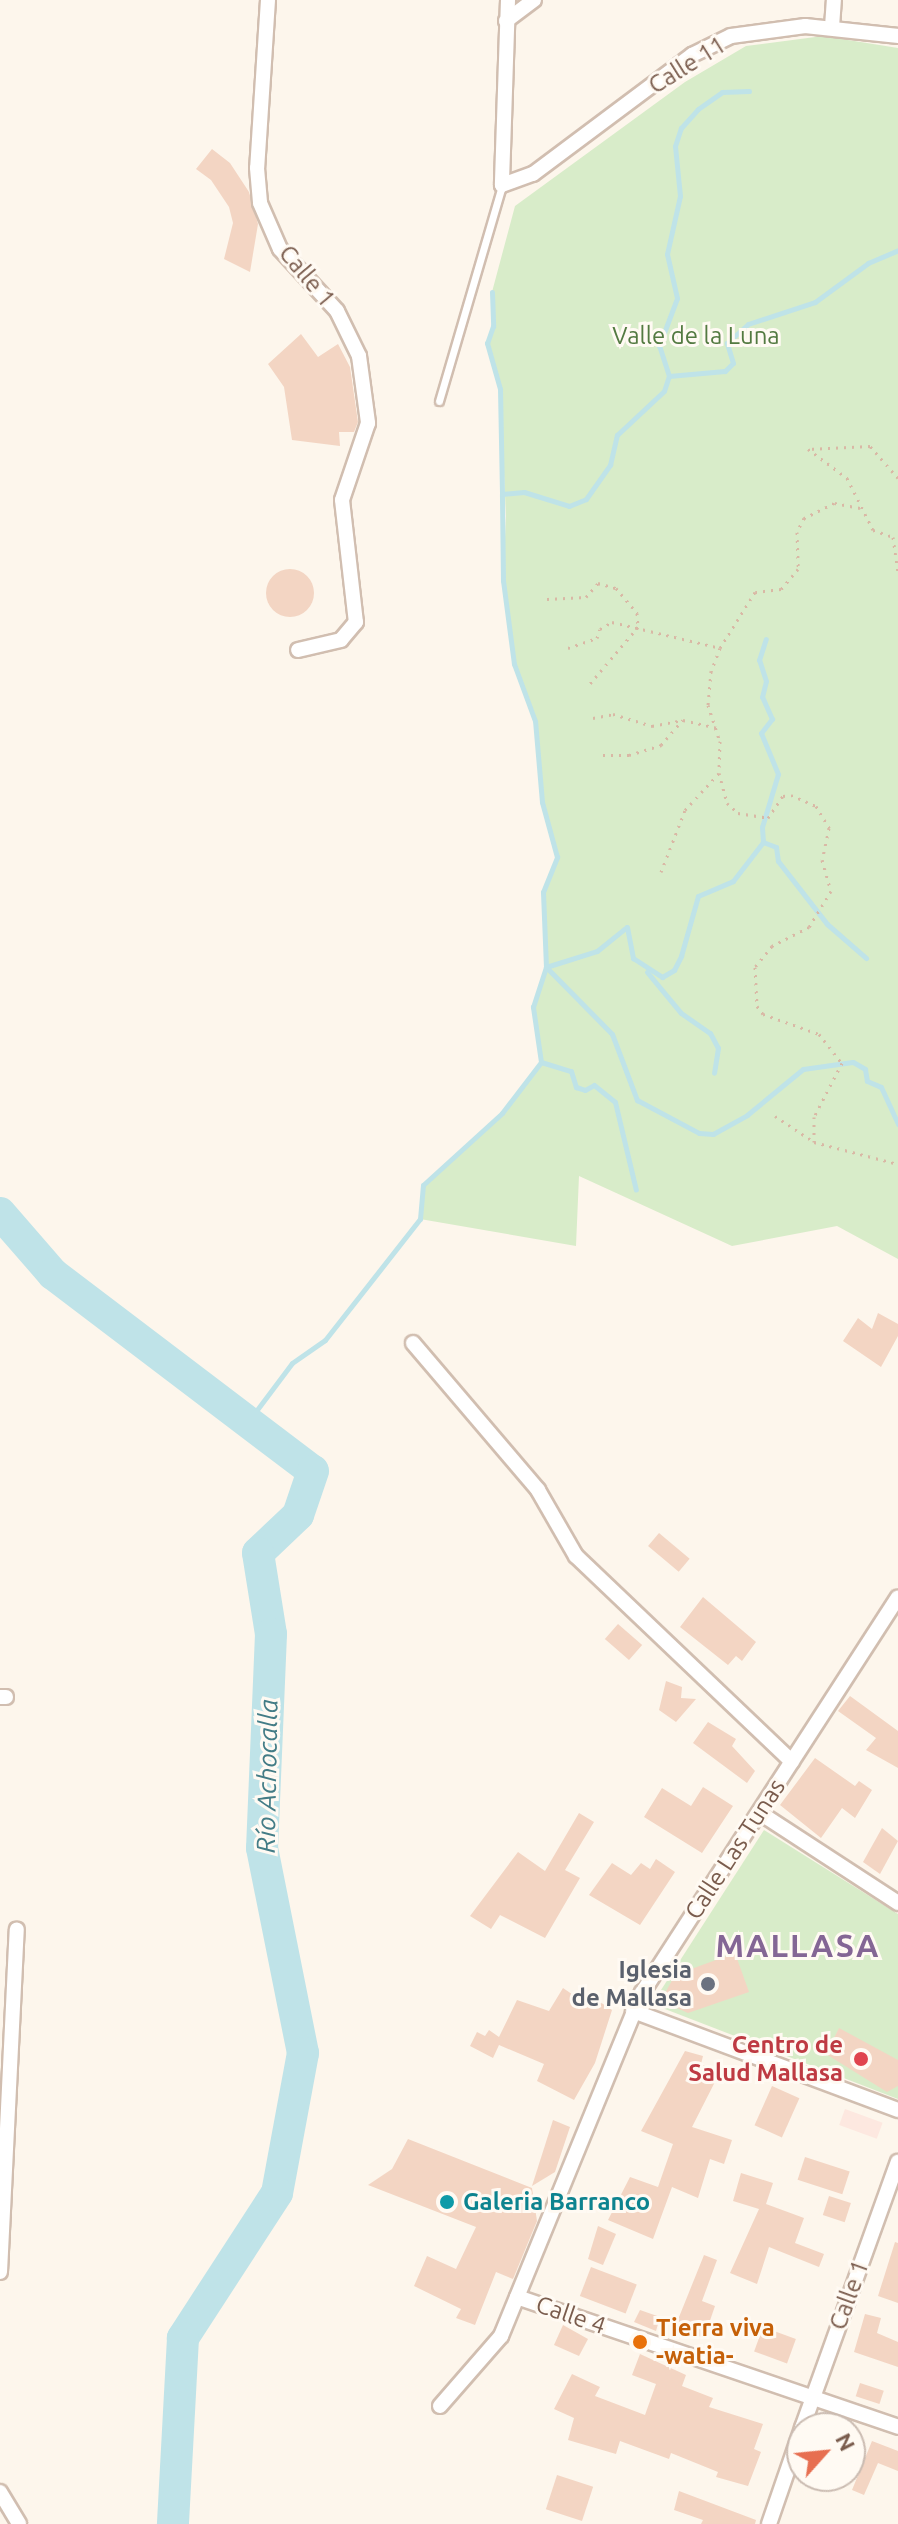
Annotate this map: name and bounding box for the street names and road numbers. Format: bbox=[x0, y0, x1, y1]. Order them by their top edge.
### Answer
street label: Calle 11 bbox=[643, 30, 731, 100]
street label: Calle 1 bbox=[273, 239, 341, 313]
street label: Calle Las Tunas bbox=[679, 1773, 791, 1925]
street label: Calle 1 bbox=[823, 2256, 875, 2334]
street label: Calle 4 bbox=[532, 2290, 610, 2340]

